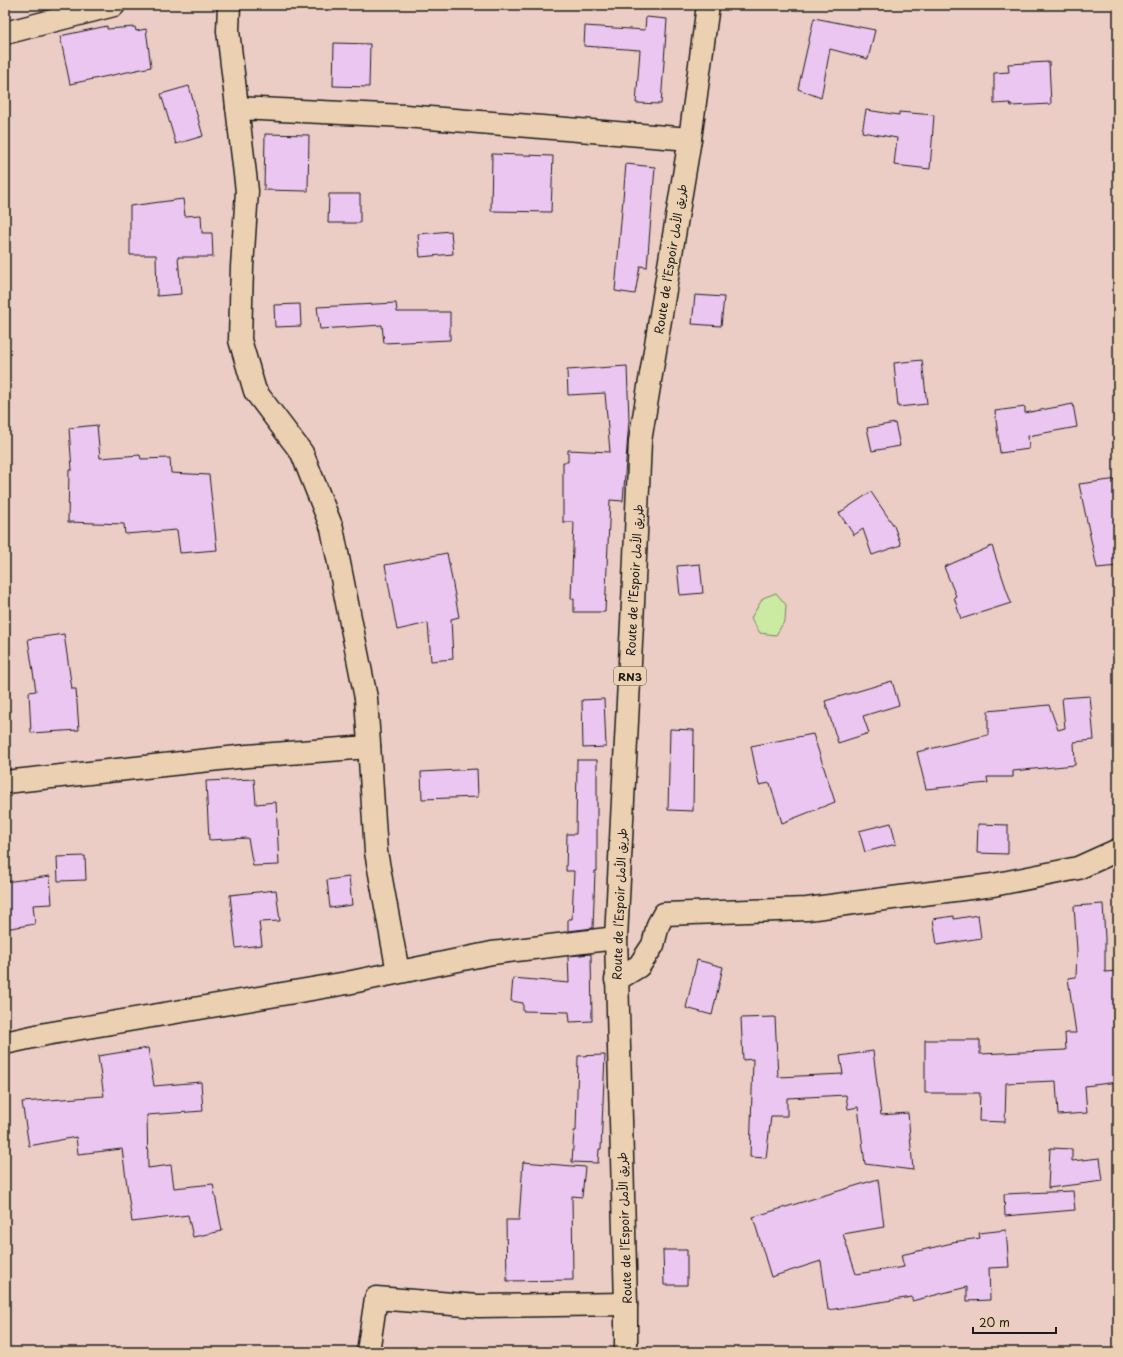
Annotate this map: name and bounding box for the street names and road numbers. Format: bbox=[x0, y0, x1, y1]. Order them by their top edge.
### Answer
street label: Route de l’Espoir طريق الأمل bbox=[649, 183, 691, 335]
street label: Route de l’Espoir طريق الأمل bbox=[621, 504, 647, 656]
road number: RN3 bbox=[614, 667, 646, 685]
street label: Route de l’Espoir طريق الأمل bbox=[607, 828, 631, 980]
street label: Route de l’Espoir طريق الأمل bbox=[612, 1152, 636, 1304]

